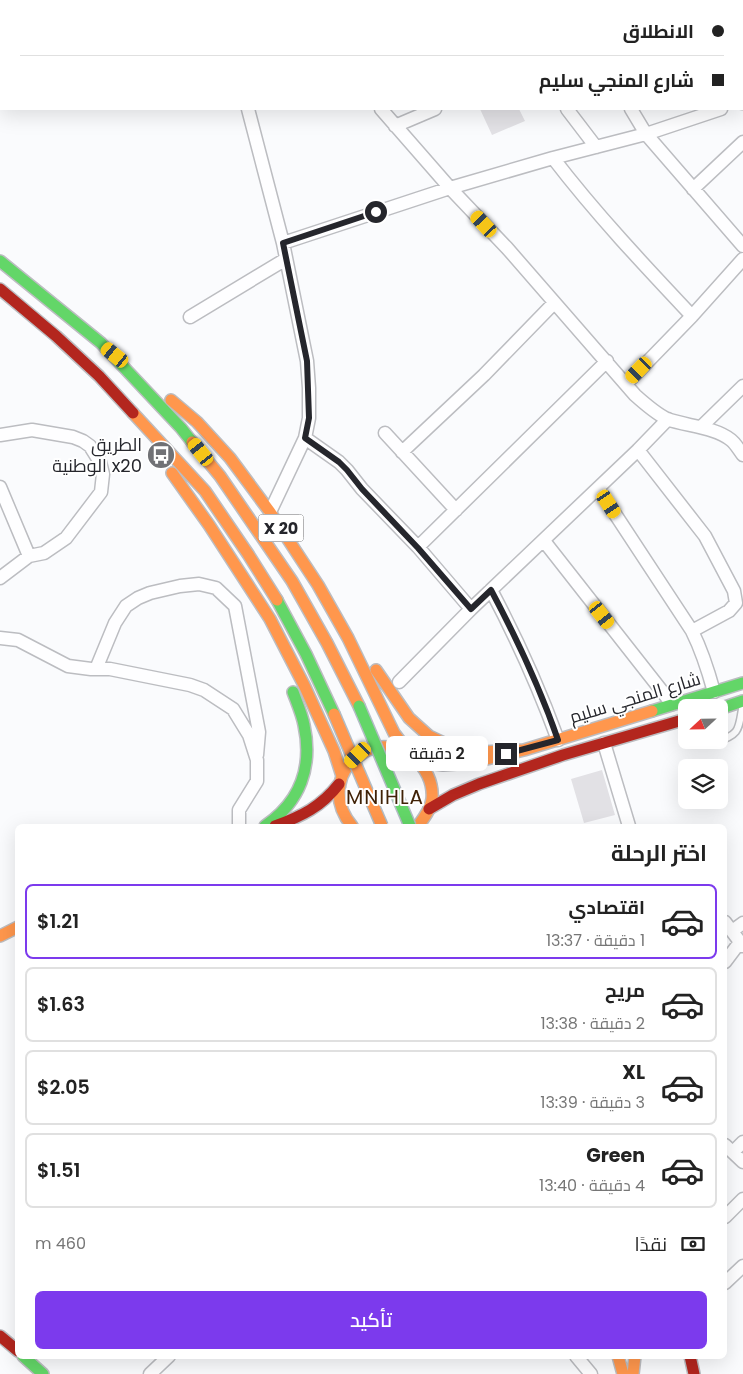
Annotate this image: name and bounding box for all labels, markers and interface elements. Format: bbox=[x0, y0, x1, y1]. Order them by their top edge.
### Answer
text: الانطلاق bbox=[623, 18, 694, 45]
text: شارع المنجي سليم bbox=[539, 67, 694, 94]
route start bbox=[365, 201, 387, 223]
car bbox=[468, 208, 499, 240]
car bbox=[98, 340, 131, 370]
car bbox=[623, 354, 654, 386]
place label: الطريق الوطنية x20 bbox=[52, 432, 142, 478]
car bbox=[185, 436, 216, 468]
bus stop icon: الطريق الوطنية x20 bbox=[146, 440, 176, 470]
car bbox=[594, 487, 623, 521]
road number: X 20 bbox=[258, 514, 304, 542]
car bbox=[586, 599, 617, 631]
street label: شارع المنجي سليم bbox=[566, 666, 704, 731]
north arrow bbox=[678, 699, 728, 749]
map controls bbox=[678, 699, 728, 809]
callout: 2 دقيقة bbox=[386, 736, 488, 772]
car bbox=[341, 739, 374, 771]
text: 2 دقيقة bbox=[409, 742, 465, 765]
route end bbox=[495, 743, 517, 765]
button: layers bbox=[678, 759, 728, 809]
district label: MNIHLA bbox=[346, 783, 424, 811]
text: اختر الرحلة bbox=[611, 838, 707, 869]
text: اقتصادي bbox=[569, 894, 645, 921]
icon: car bbox=[660, 899, 705, 944]
text: $1.21 bbox=[37, 908, 79, 935]
text: 1 دقيقة · 13:37 bbox=[546, 929, 645, 952]
text: مريح bbox=[605, 977, 645, 1004]
icon: car bbox=[660, 982, 705, 1027]
text: $1.63 bbox=[37, 991, 85, 1018]
text: 2 دقيقة · 13:38 bbox=[540, 1012, 645, 1035]
text: XL bbox=[622, 1059, 645, 1086]
icon: car bbox=[660, 1065, 705, 1110]
text: $2.05 bbox=[37, 1074, 90, 1101]
text: 3 دقيقة · 13:39 bbox=[540, 1091, 645, 1114]
text: Green bbox=[586, 1142, 645, 1169]
icon: car bbox=[660, 1148, 705, 1193]
text: $1.51 bbox=[37, 1157, 80, 1184]
text: 4 دقيقة · 13:40 bbox=[539, 1174, 645, 1197]
icon: cash bbox=[679, 1230, 707, 1258]
text: نقدًا bbox=[635, 1231, 667, 1258]
text: 460 m bbox=[35, 1232, 86, 1255]
button: تأكيد bbox=[35, 1291, 707, 1349]

